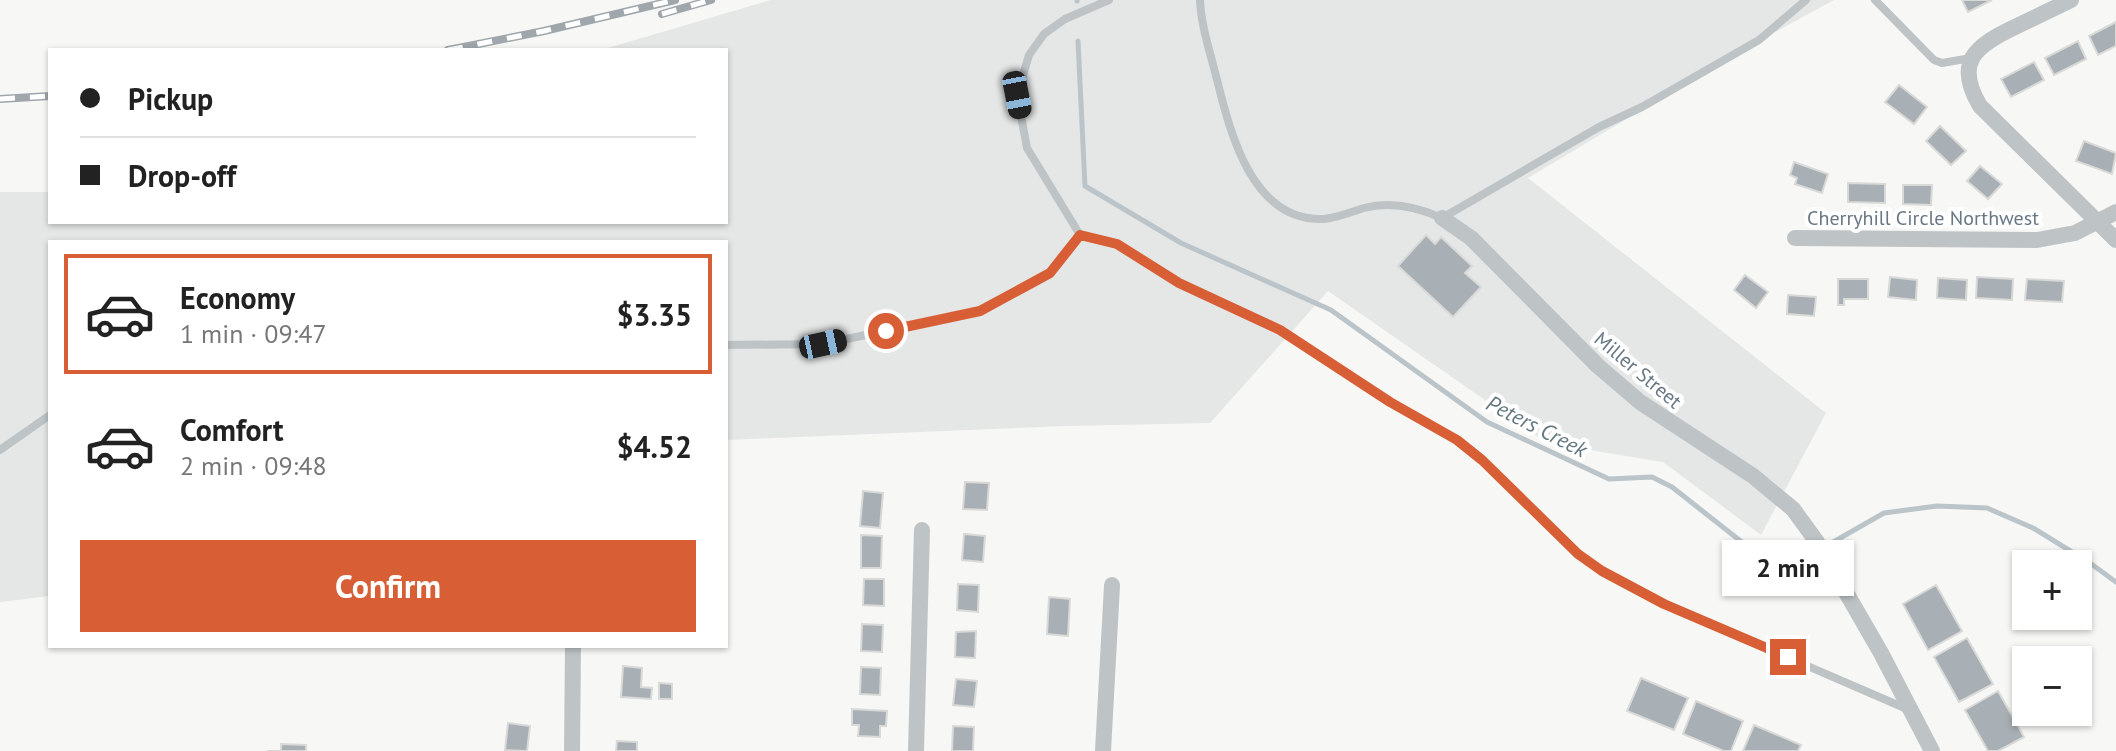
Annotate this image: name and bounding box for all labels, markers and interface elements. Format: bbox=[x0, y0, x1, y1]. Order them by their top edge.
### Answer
car bbox=[1001, 69, 1033, 121]
text: Pickup bbox=[128, 79, 213, 118]
text: Drop-off bbox=[128, 156, 236, 195]
street label: Cherryhill Circle Northwest bbox=[1807, 205, 2039, 231]
icon: car bbox=[84, 278, 156, 350]
text: Economy bbox=[180, 278, 295, 317]
text: $3.35 bbox=[617, 295, 692, 334]
route start bbox=[868, 313, 904, 349]
text: 1 min · 09:47 bbox=[180, 317, 327, 350]
street label: Miller Street bbox=[1589, 326, 1687, 414]
car bbox=[797, 327, 849, 361]
water label: Peters Creek bbox=[1482, 389, 1593, 464]
icon: car bbox=[84, 410, 156, 482]
text: Comfort bbox=[180, 410, 283, 449]
text: $4.52 bbox=[617, 427, 692, 466]
text: 2 min · 09:48 bbox=[180, 449, 327, 482]
button: Confirm bbox=[80, 540, 696, 632]
callout: 2 min bbox=[1722, 541, 1854, 597]
map controls bbox=[2012, 550, 2092, 726]
button: + bbox=[2012, 550, 2092, 630]
text: 2 min bbox=[1756, 551, 1820, 584]
route end bbox=[1770, 639, 1806, 675]
button: − bbox=[2012, 646, 2092, 726]

